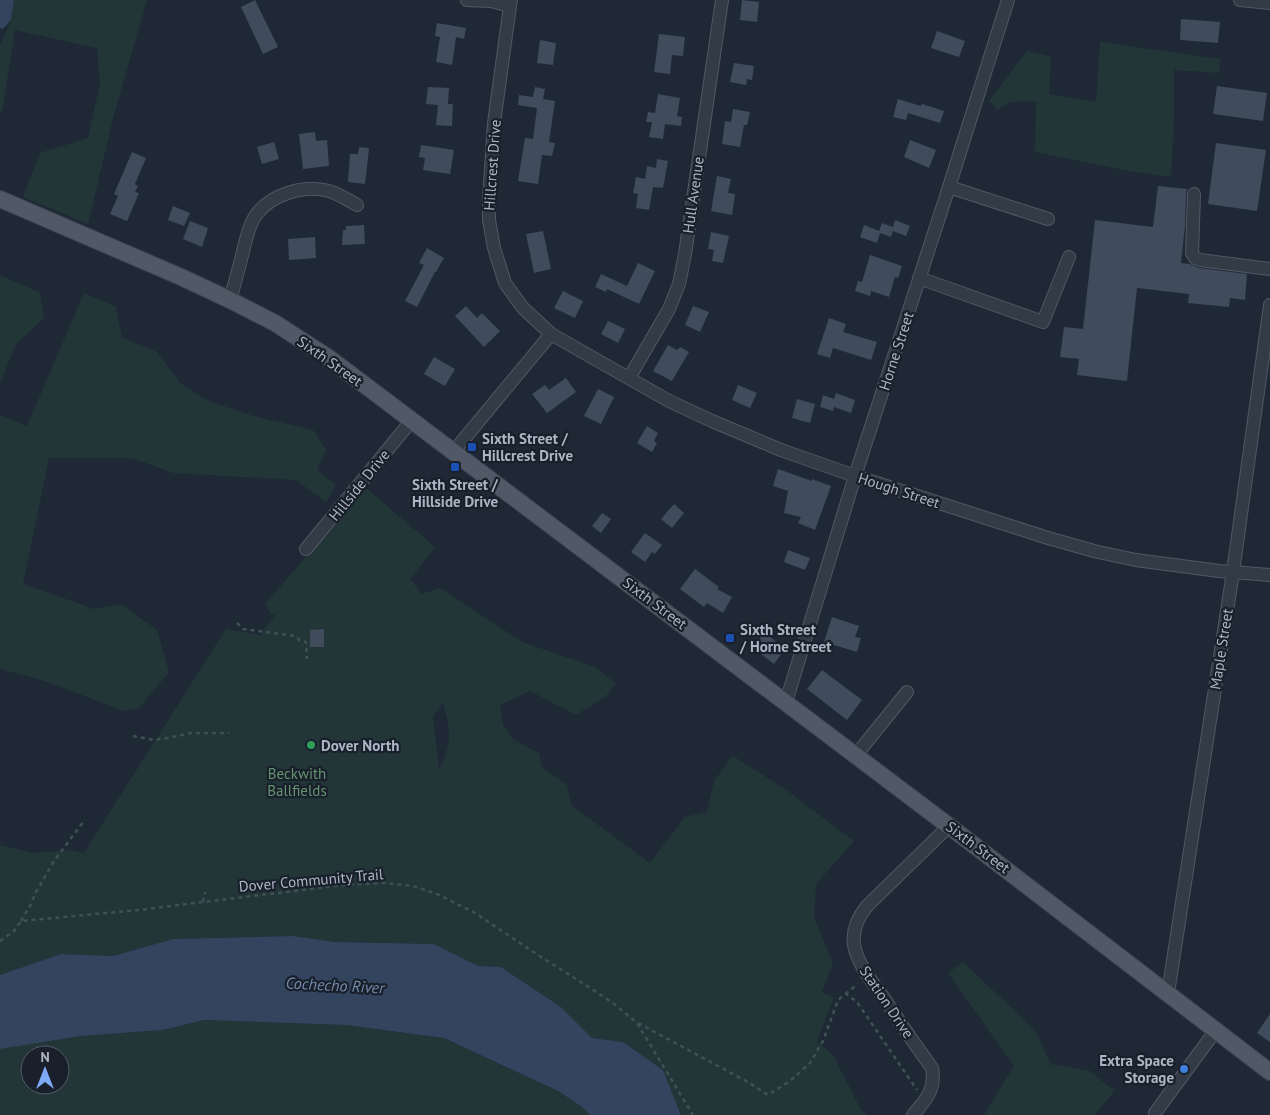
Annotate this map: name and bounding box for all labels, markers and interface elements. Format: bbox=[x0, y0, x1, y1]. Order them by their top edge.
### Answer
street label: Hillcrest Drive bbox=[479, 119, 505, 211]
street label: Hull Avenue bbox=[678, 155, 708, 235]
street label: Horne Street bbox=[874, 309, 918, 393]
street label: Sixth Street bbox=[294, 332, 366, 390]
place label: Sixth Street / Hillcrest Drive bbox=[482, 429, 573, 465]
marker: Sixth Street / Hillcrest Drive bbox=[466, 441, 478, 453]
street label: Hillside Drive bbox=[324, 445, 394, 525]
marker: Sixth Street / Hillside Drive bbox=[449, 461, 461, 473]
street label: Hough Street bbox=[856, 468, 942, 512]
place label: Sixth Street / Hillside Drive bbox=[412, 475, 499, 511]
street label: Sixth Street bbox=[619, 573, 691, 633]
street label: Maple Street bbox=[1205, 607, 1237, 691]
place label: Sixth Street / Horne Street bbox=[739, 620, 832, 656]
marker: Sixth Street / Horne Street bbox=[724, 632, 736, 644]
place label: Dover North bbox=[321, 736, 399, 755]
marker: Dover North bbox=[305, 739, 317, 751]
park label: Beckwith Ballfields bbox=[267, 764, 327, 800]
street label: Sixth Street bbox=[942, 817, 1014, 877]
street label: Dover Community Trail bbox=[238, 864, 385, 896]
street label: Station Drive bbox=[856, 962, 918, 1042]
water label: Cochecho River bbox=[285, 972, 387, 998]
north arrow bbox=[20, 1045, 70, 1095]
text: N bbox=[40, 1048, 50, 1066]
place label: Extra Space Storage bbox=[1099, 1051, 1174, 1087]
marker: Extra Space Storage bbox=[1178, 1063, 1190, 1075]

